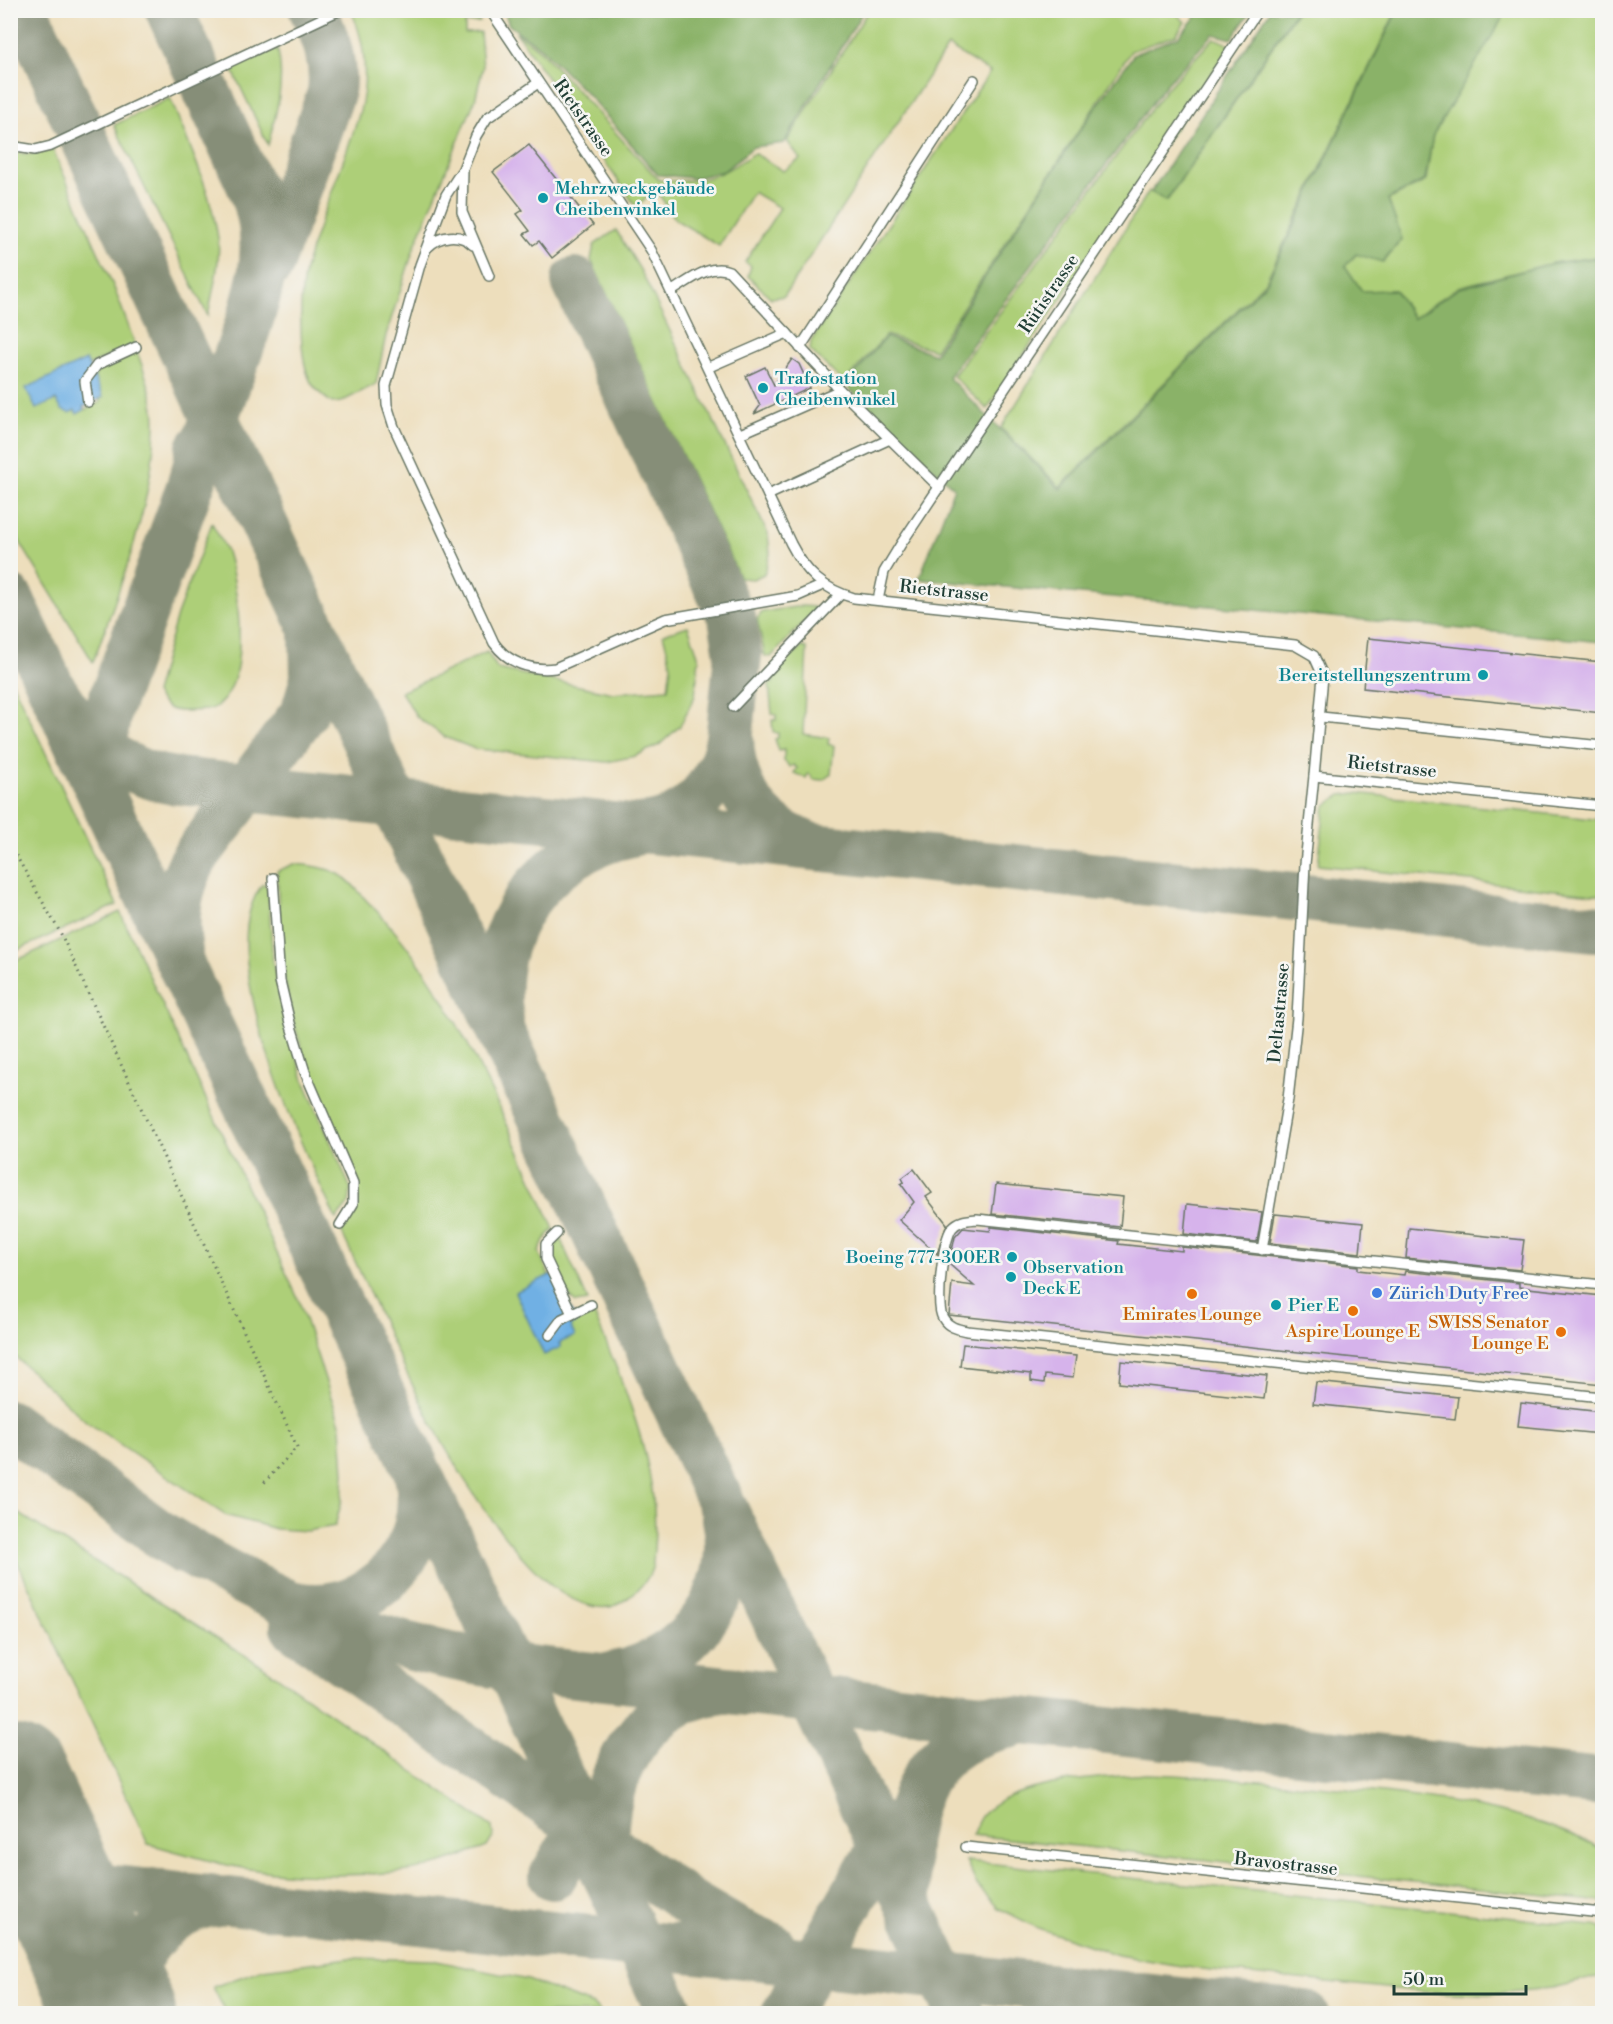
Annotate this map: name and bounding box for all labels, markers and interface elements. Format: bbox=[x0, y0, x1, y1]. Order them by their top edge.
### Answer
street label: Rietstrasse bbox=[548, 75, 618, 161]
place label: Mehrzweckgebäude Cheibenwinkel bbox=[555, 177, 715, 221]
marker: Mehrzweckgebäude Cheibenwinkel bbox=[536, 191, 550, 205]
street label: Rütistrasse bbox=[1014, 250, 1084, 338]
place label: Trafostation Cheibenwinkel bbox=[775, 367, 897, 411]
marker: Trafostation Cheibenwinkel bbox=[756, 381, 770, 395]
street label: Rietstrasse bbox=[898, 575, 990, 607]
place label: Bereitstellungszentrum bbox=[1278, 664, 1471, 687]
marker: Bereitstellungszentrum bbox=[1476, 668, 1490, 682]
street label: Rietstrasse bbox=[1346, 751, 1438, 783]
street label: Deltastrasse bbox=[1263, 962, 1295, 1064]
place label: Boeing 777-300ER bbox=[845, 1246, 1001, 1269]
marker: Boeing 777-300ER bbox=[1005, 1250, 1019, 1264]
place label: Observation Deck E bbox=[1023, 1256, 1124, 1300]
marker: Observation Deck E bbox=[1004, 1270, 1018, 1284]
place label: Zürich Duty Free bbox=[1389, 1282, 1529, 1305]
marker: Zürich Duty Free bbox=[1370, 1286, 1384, 1300]
marker: Emirates Lounge bbox=[1185, 1287, 1199, 1301]
place label: Pier E bbox=[1288, 1294, 1339, 1317]
marker: Pier E bbox=[1269, 1298, 1283, 1312]
place label: Emirates Lounge bbox=[1122, 1303, 1262, 1326]
marker: Aspire Lounge E bbox=[1346, 1304, 1360, 1318]
place label: SWISS Senator Lounge E bbox=[1428, 1311, 1549, 1355]
place label: Aspire Lounge E bbox=[1285, 1320, 1420, 1343]
marker: SWISS Senator Lounge E bbox=[1554, 1325, 1568, 1339]
street label: Bravostrasse bbox=[1232, 1847, 1339, 1881]
scale bar bbox=[1394, 1958, 1526, 1996]
text: 50 m bbox=[1403, 1968, 1445, 1991]

